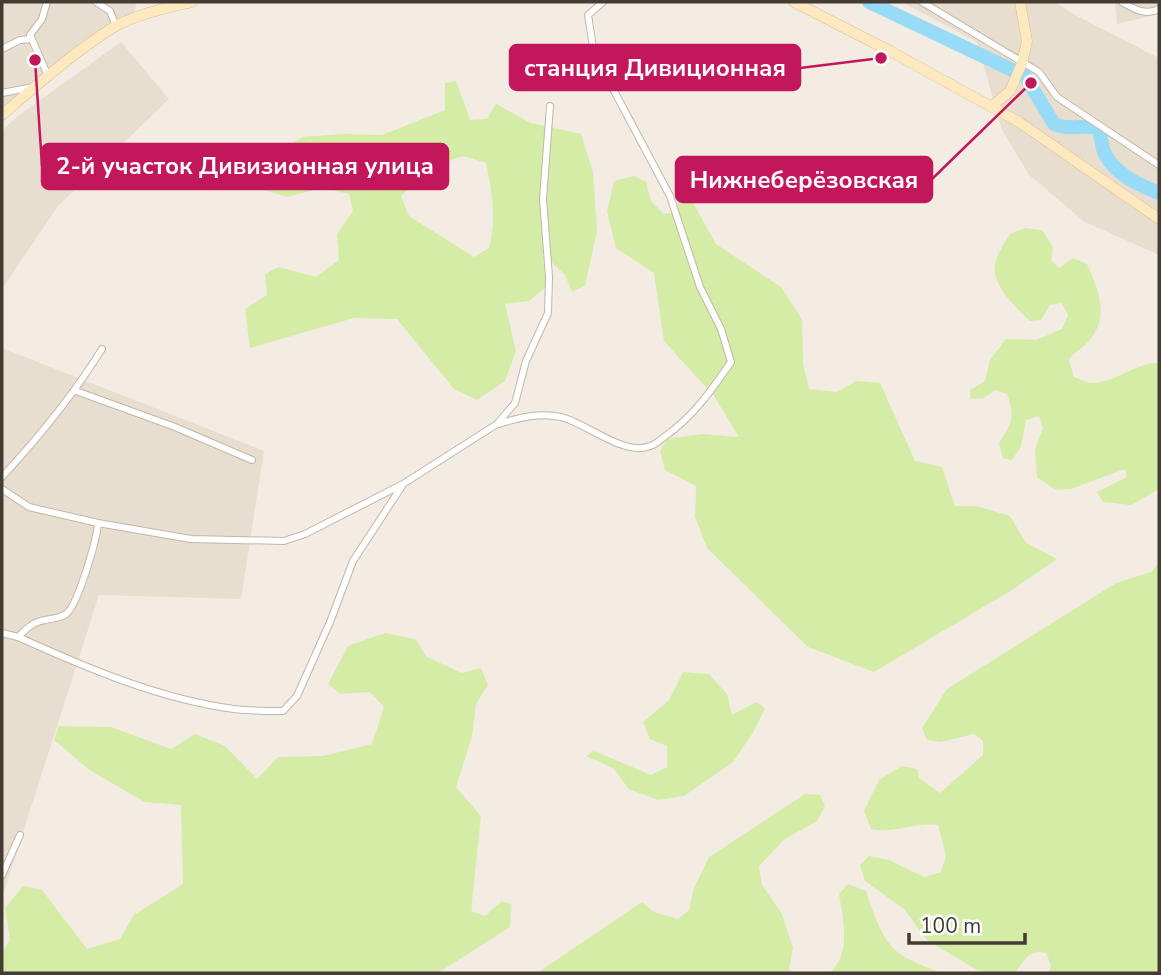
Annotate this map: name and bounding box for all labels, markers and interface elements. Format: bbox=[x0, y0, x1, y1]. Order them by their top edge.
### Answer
callout: станция Дивиционная bbox=[510, 45, 800, 90]
text: станция Дивиционная bbox=[524, 52, 786, 84]
callout: 2-й участок Дивизионная улица bbox=[42, 144, 448, 189]
text: 2-й участок Дивизионная улица bbox=[56, 150, 434, 182]
callout: Нижнеберёзовская bbox=[676, 157, 932, 202]
text: Нижнеберёзовская bbox=[690, 164, 918, 196]
scale bar bbox=[909, 902, 1024, 946]
text: 100 m bbox=[920, 912, 981, 940]

